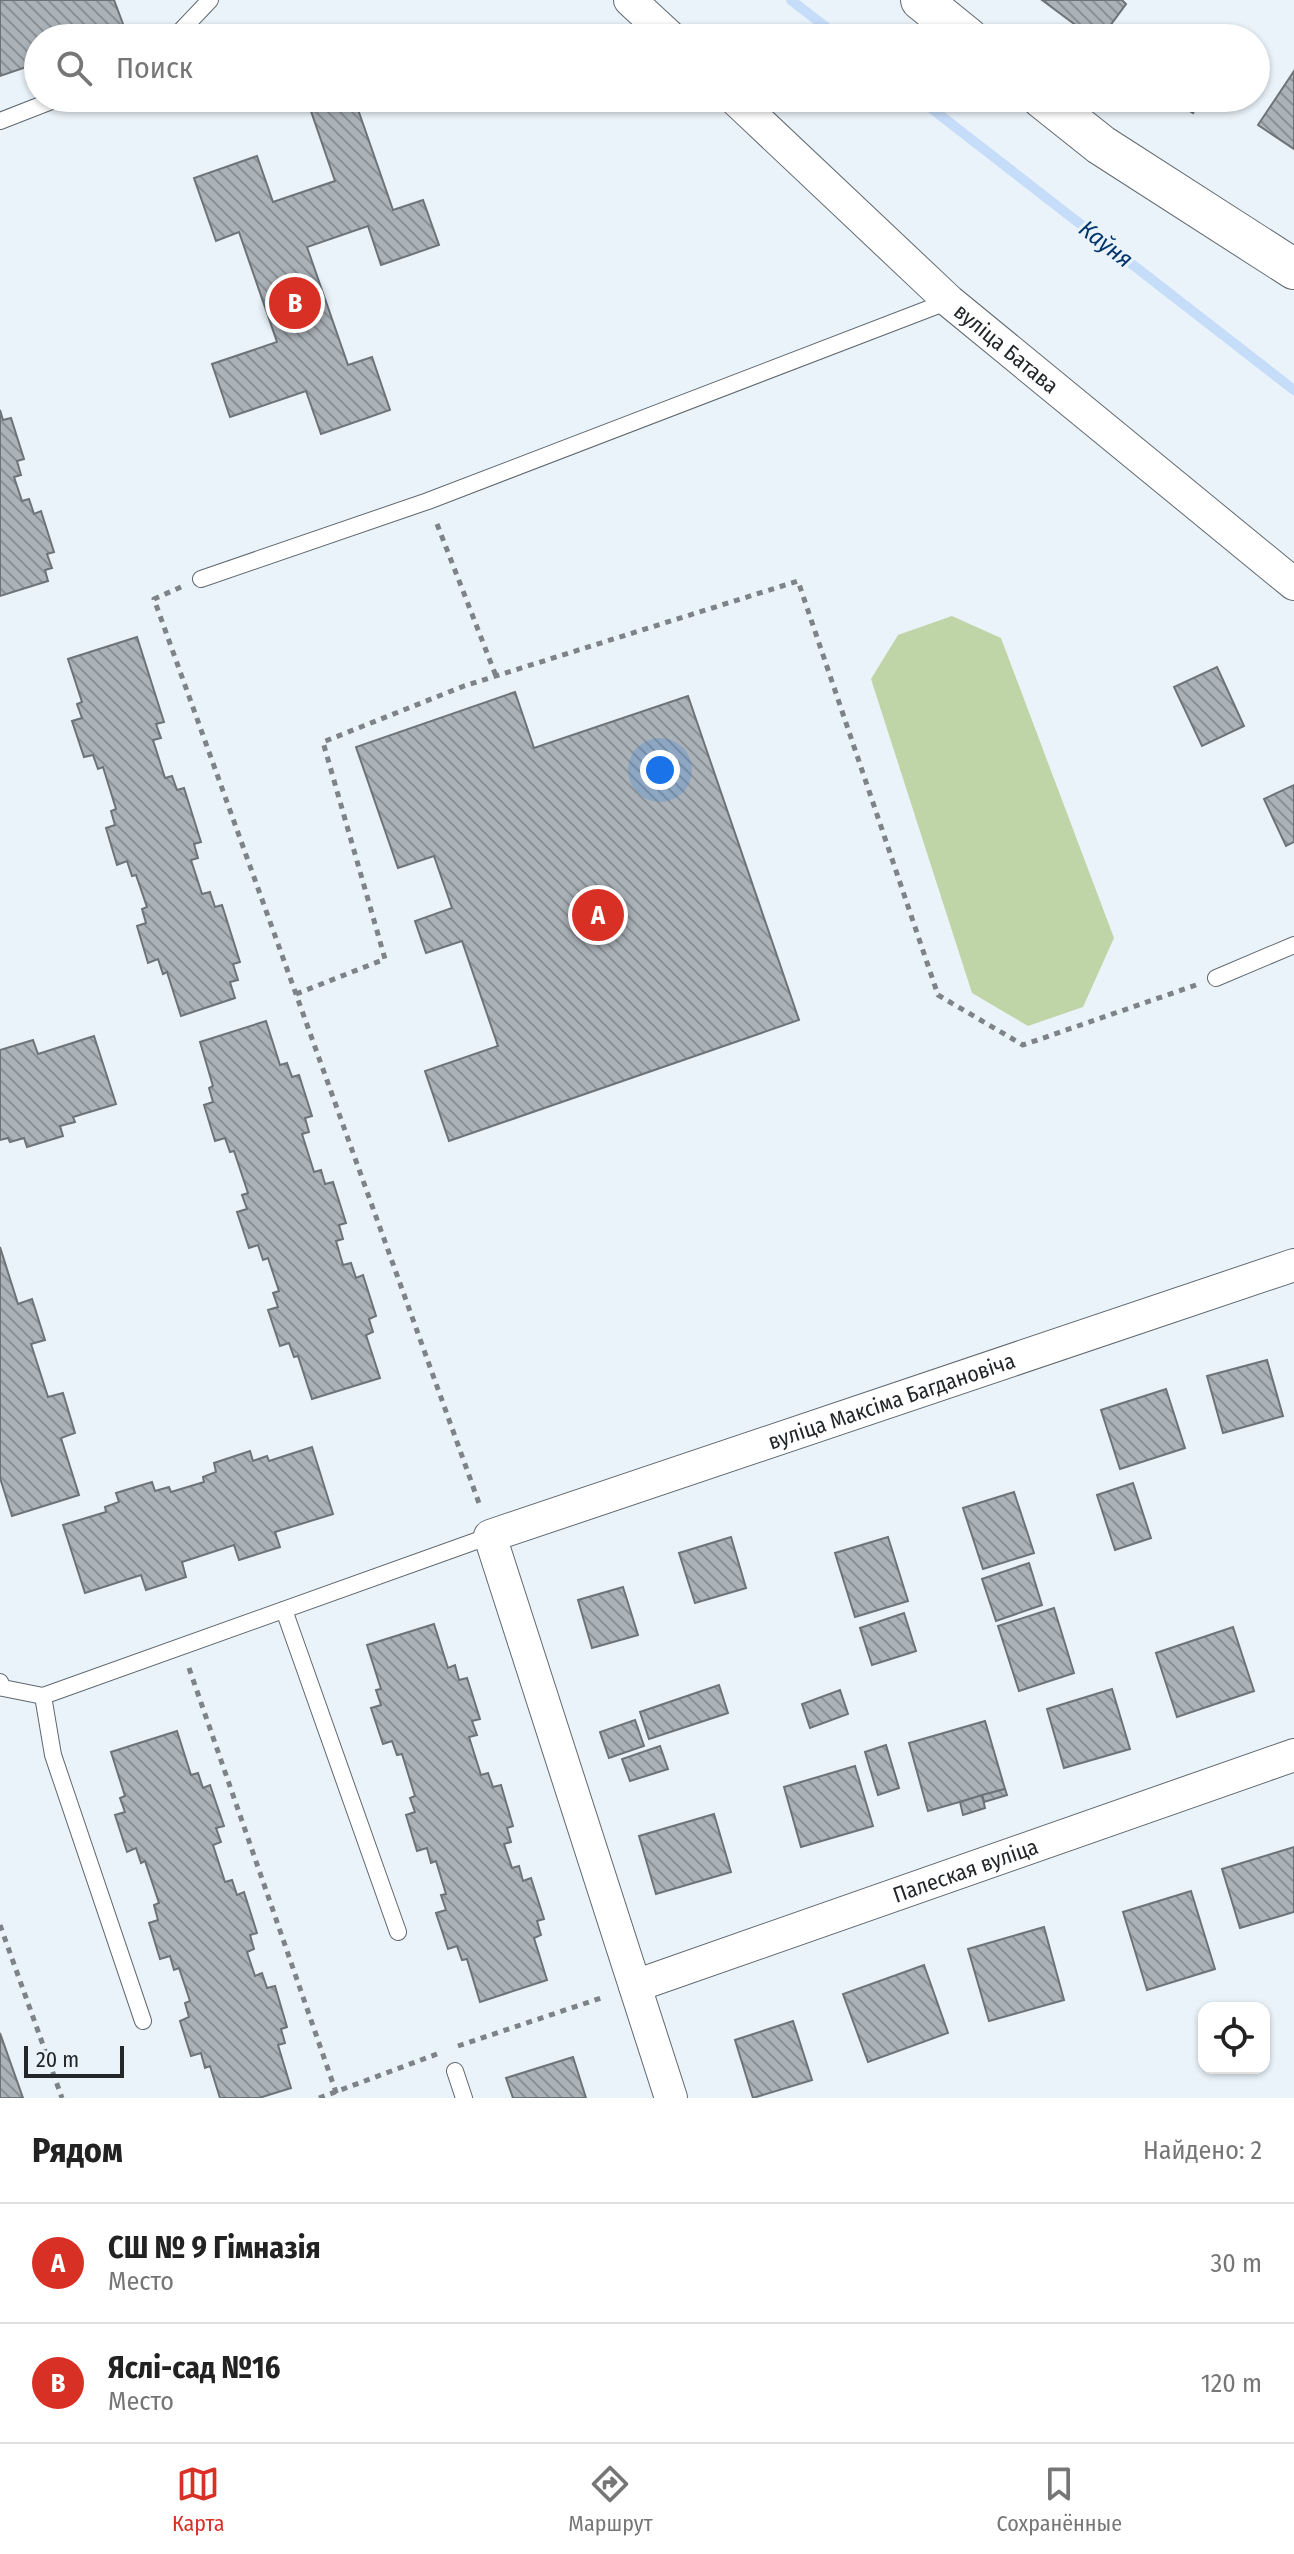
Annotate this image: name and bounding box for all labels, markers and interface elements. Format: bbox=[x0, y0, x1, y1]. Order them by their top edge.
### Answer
search box bbox=[24, 24, 1270, 112]
icon: search bbox=[52, 46, 96, 90]
text: Поиск bbox=[116, 50, 193, 86]
water label: Каўня bbox=[1074, 214, 1138, 274]
pin: B bbox=[269, 273, 321, 333]
street label: вуліца Батава bbox=[948, 298, 1064, 399]
your location bbox=[640, 750, 680, 790]
pin: A bbox=[572, 885, 624, 945]
street label: вуліца Максіма Багдановіча bbox=[765, 1347, 1019, 1455]
street label: Палеская вуліца bbox=[889, 1833, 1042, 1909]
map controls bbox=[1198, 2002, 1270, 2074]
button: locate bbox=[1198, 2002, 1270, 2074]
scale bar bbox=[24, 2042, 124, 2078]
text: 20 m bbox=[36, 2046, 79, 2073]
text: Рядом bbox=[32, 2130, 123, 2171]
text: Найдено: 2 bbox=[1143, 2135, 1262, 2166]
text: СШ № 9 Гімназія bbox=[108, 2230, 321, 2266]
text: A bbox=[51, 2248, 65, 2279]
text: 30 m bbox=[1211, 2248, 1262, 2279]
text: Место bbox=[108, 2266, 174, 2297]
text: Яслі-сад №16 bbox=[108, 2350, 280, 2386]
text: B bbox=[51, 2368, 65, 2399]
text: 120 m bbox=[1201, 2368, 1262, 2399]
text: Место bbox=[108, 2386, 174, 2417]
tab: Карта bbox=[172, 2462, 224, 2537]
tab: Маршрут bbox=[568, 2462, 653, 2537]
tab: Сохранённые bbox=[996, 2462, 1122, 2537]

